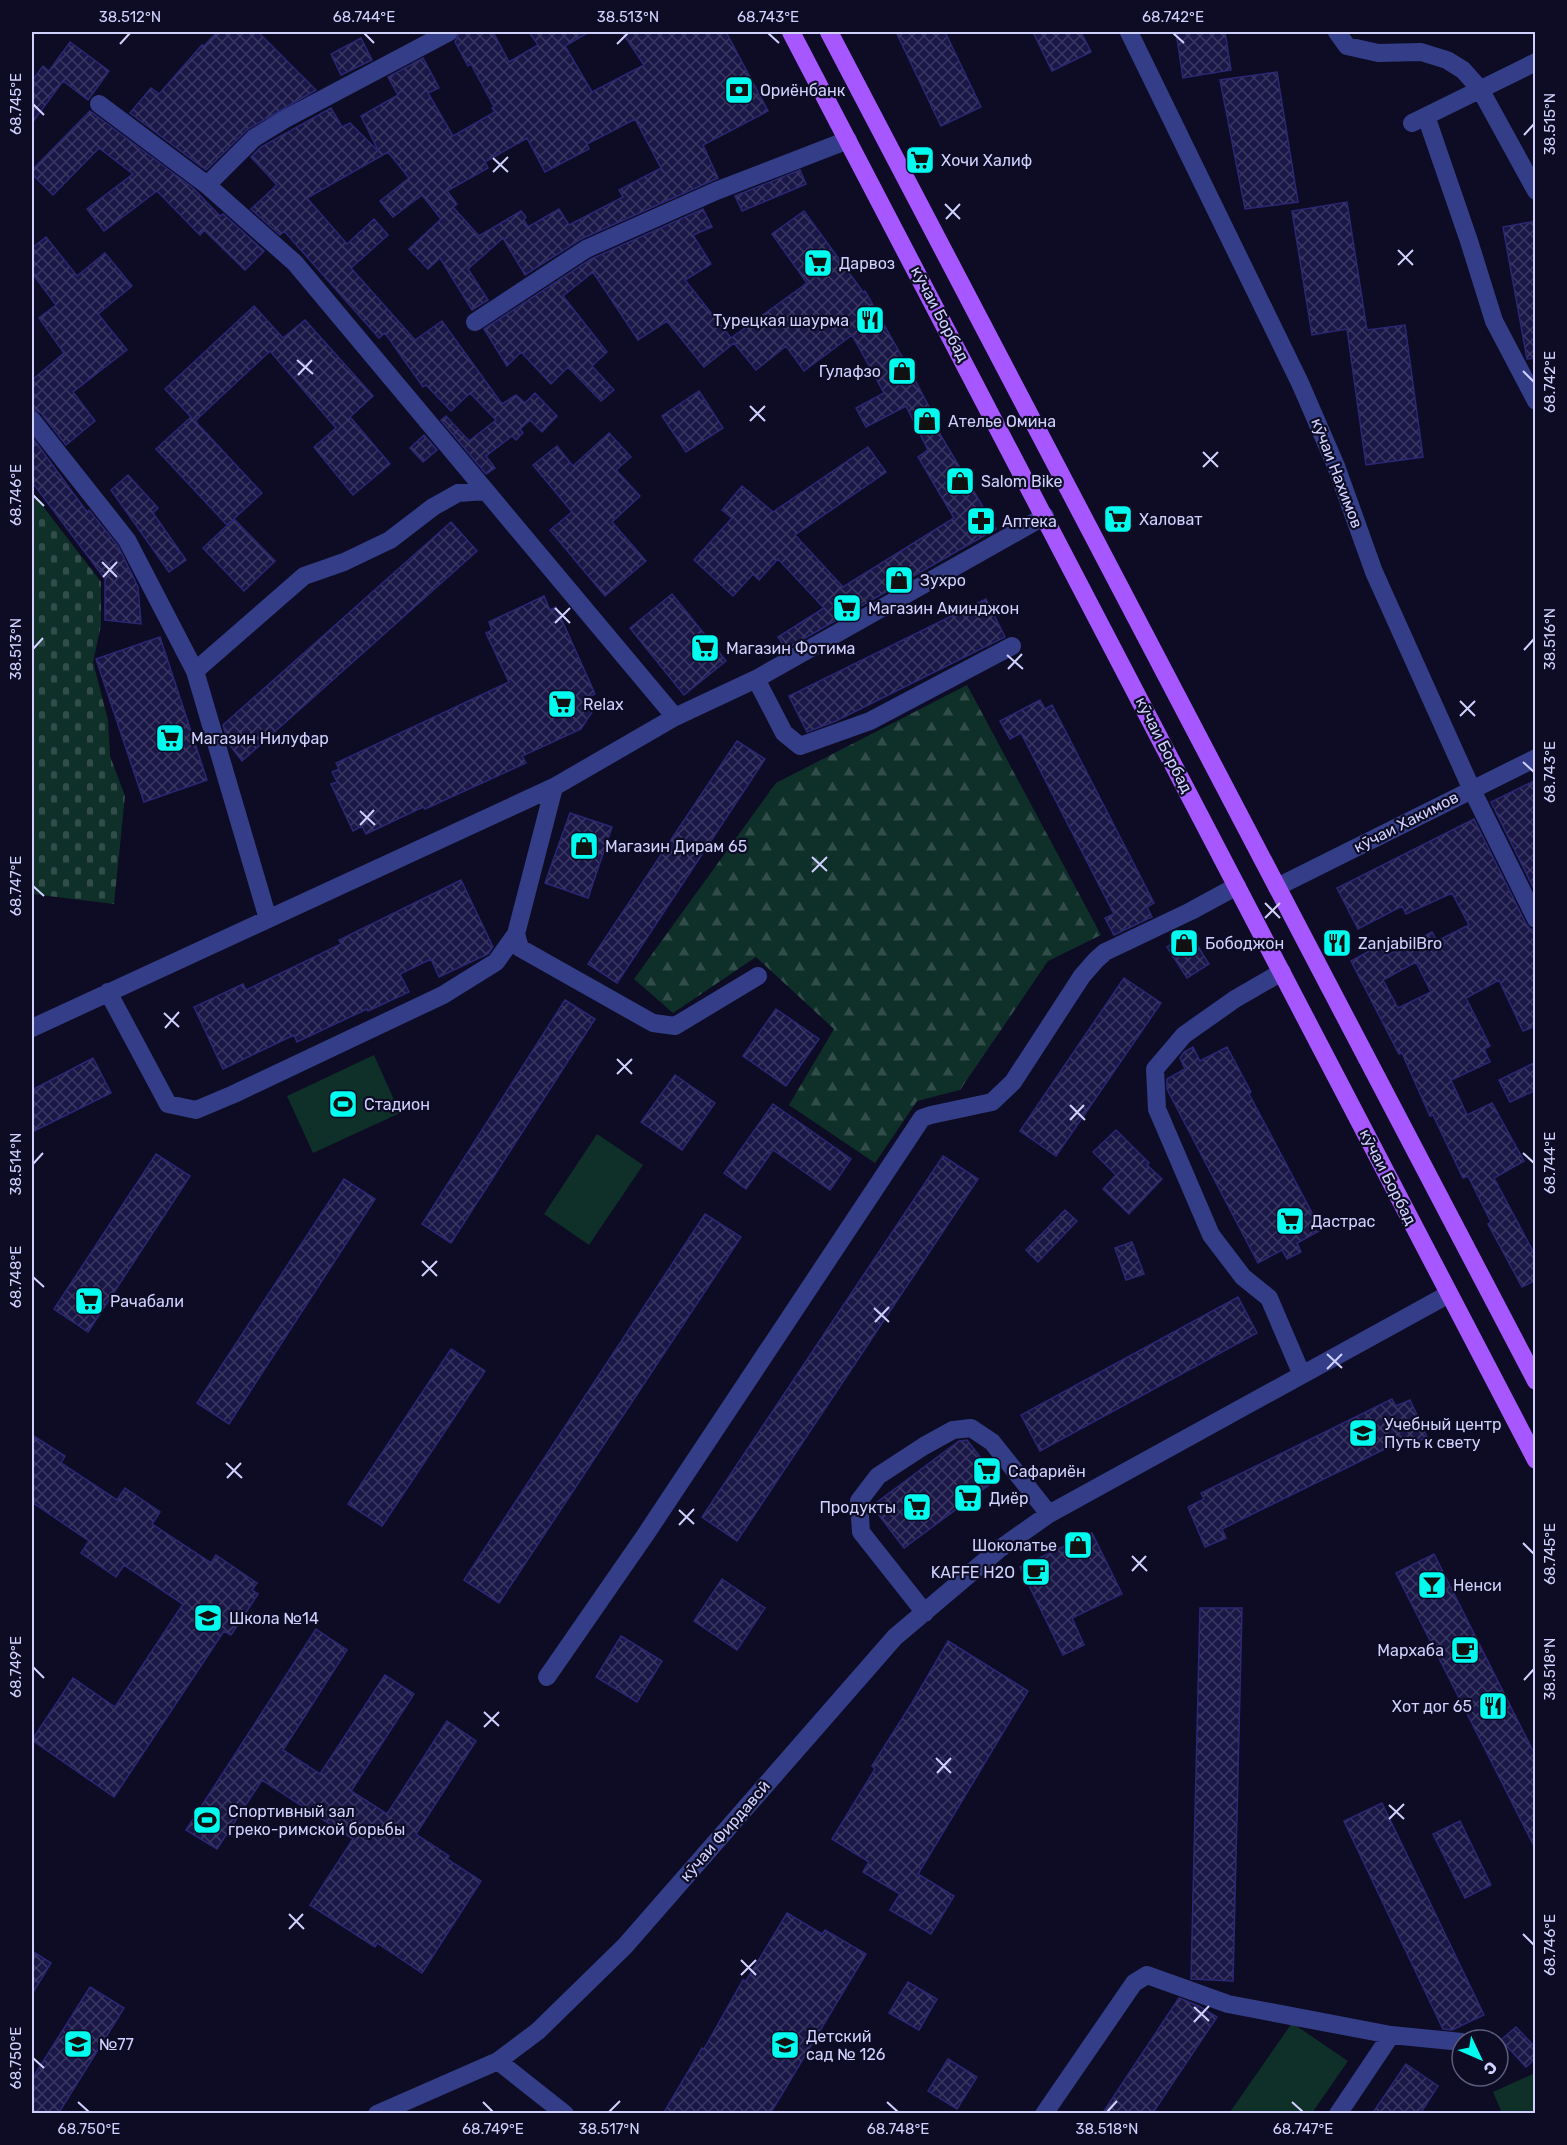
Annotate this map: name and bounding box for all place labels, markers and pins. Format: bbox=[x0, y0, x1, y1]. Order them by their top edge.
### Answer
bank icon: Ориёнбанк bbox=[723, 74, 755, 106]
place label: Ориёнбанк bbox=[760, 81, 846, 100]
supermarket icon: Хочи Халиф bbox=[904, 144, 936, 176]
place label: Хочи Халиф bbox=[941, 151, 1032, 170]
supermarket icon: Дарвоз bbox=[802, 247, 834, 279]
place label: Дарвоз bbox=[839, 254, 895, 273]
restaurant icon: Турецкая шаурма bbox=[854, 304, 886, 336]
place label: Турецкая шаурма bbox=[713, 311, 849, 330]
shop icon: Гулафзо bbox=[886, 355, 918, 387]
place label: Гулафзо bbox=[819, 362, 881, 381]
shop icon: Ателье Омина bbox=[911, 405, 943, 437]
place label: Ателье Омина bbox=[948, 412, 1056, 431]
shop icon: Salom Bike bbox=[944, 465, 976, 497]
place label: Salom Bike bbox=[981, 472, 1062, 491]
supermarket icon: Халоват bbox=[1102, 503, 1134, 535]
pharmacy icon: Аптека bbox=[965, 505, 997, 537]
place label: Халоват bbox=[1139, 510, 1202, 529]
place label: Аптека bbox=[1002, 512, 1057, 531]
shop icon: Зухро bbox=[883, 564, 915, 596]
place label: Зухро bbox=[920, 571, 966, 590]
supermarket icon: Магазин Аминджон bbox=[831, 592, 863, 624]
place label: Магазин Аминджон bbox=[868, 599, 1019, 618]
supermarket icon: Магазин Фотима bbox=[689, 632, 721, 664]
place label: Магазин Фотима bbox=[726, 639, 855, 658]
supermarket icon: Relax bbox=[546, 688, 578, 720]
place label: Relax bbox=[583, 695, 624, 714]
supermarket icon: Магазин Нилуфар bbox=[154, 722, 186, 754]
place label: Магазин Нилуфар bbox=[191, 729, 329, 748]
shop icon: Магазин Дирам 65 bbox=[568, 830, 600, 862]
place label: Магазин Дирам 65 bbox=[605, 837, 747, 856]
shop icon: Бободжон bbox=[1168, 927, 1200, 959]
restaurant icon: ZanjabilBro bbox=[1321, 927, 1353, 959]
place label: Бободжон bbox=[1205, 934, 1284, 953]
place label: ZanjabilBro bbox=[1358, 934, 1442, 953]
sports icon: Стадион bbox=[327, 1088, 359, 1120]
place label: Стадион bbox=[364, 1095, 430, 1114]
supermarket icon: Дастрас bbox=[1274, 1205, 1306, 1237]
place label: Дастрас bbox=[1311, 1212, 1376, 1231]
supermarket icon: Рачабали bbox=[73, 1285, 105, 1317]
place label: Рачабали bbox=[110, 1292, 184, 1311]
place label: Учебный центр Путь к свету bbox=[1384, 1415, 1502, 1452]
school or university icon: Учебный центр Путь к свету bbox=[1347, 1417, 1379, 1449]
supermarket icon: Сафариëн bbox=[971, 1455, 1003, 1487]
place label: Сафариëн bbox=[1008, 1462, 1086, 1481]
supermarket icon: Диëр bbox=[952, 1482, 984, 1514]
place label: Диëр bbox=[989, 1489, 1029, 1508]
supermarket icon: Продукты bbox=[901, 1491, 933, 1523]
place label: Продукты bbox=[819, 1498, 896, 1517]
shop icon: Шоколатье bbox=[1062, 1529, 1094, 1561]
place label: Шоколатье bbox=[972, 1536, 1057, 1555]
cafe icon: KAFFE H2O bbox=[1020, 1556, 1052, 1588]
place label: KAFFE H2O bbox=[931, 1563, 1015, 1582]
bar icon: Ненси bbox=[1416, 1569, 1448, 1601]
place label: Ненси bbox=[1453, 1576, 1502, 1595]
school or university icon: Школа №14 bbox=[192, 1602, 224, 1634]
place label: Школа №14 bbox=[229, 1609, 319, 1628]
cafe icon: Мархаба bbox=[1449, 1634, 1481, 1666]
place label: Мархаба bbox=[1377, 1641, 1444, 1660]
restaurant icon: Хот дог 65 bbox=[1477, 1690, 1509, 1722]
place label: Хот дог 65 bbox=[1392, 1697, 1472, 1716]
place label: Спортивный зал греко-римской борьбы bbox=[228, 1802, 405, 1839]
sports icon: Спортивный зал греко-римской борьбы bbox=[191, 1804, 223, 1836]
place label: Детский сад № 126 bbox=[806, 2027, 886, 2064]
school or university icon: №77 bbox=[62, 2028, 94, 2060]
school or university icon: Детский сад № 126 bbox=[769, 2029, 801, 2061]
place label: №77 bbox=[99, 2035, 134, 2054]

